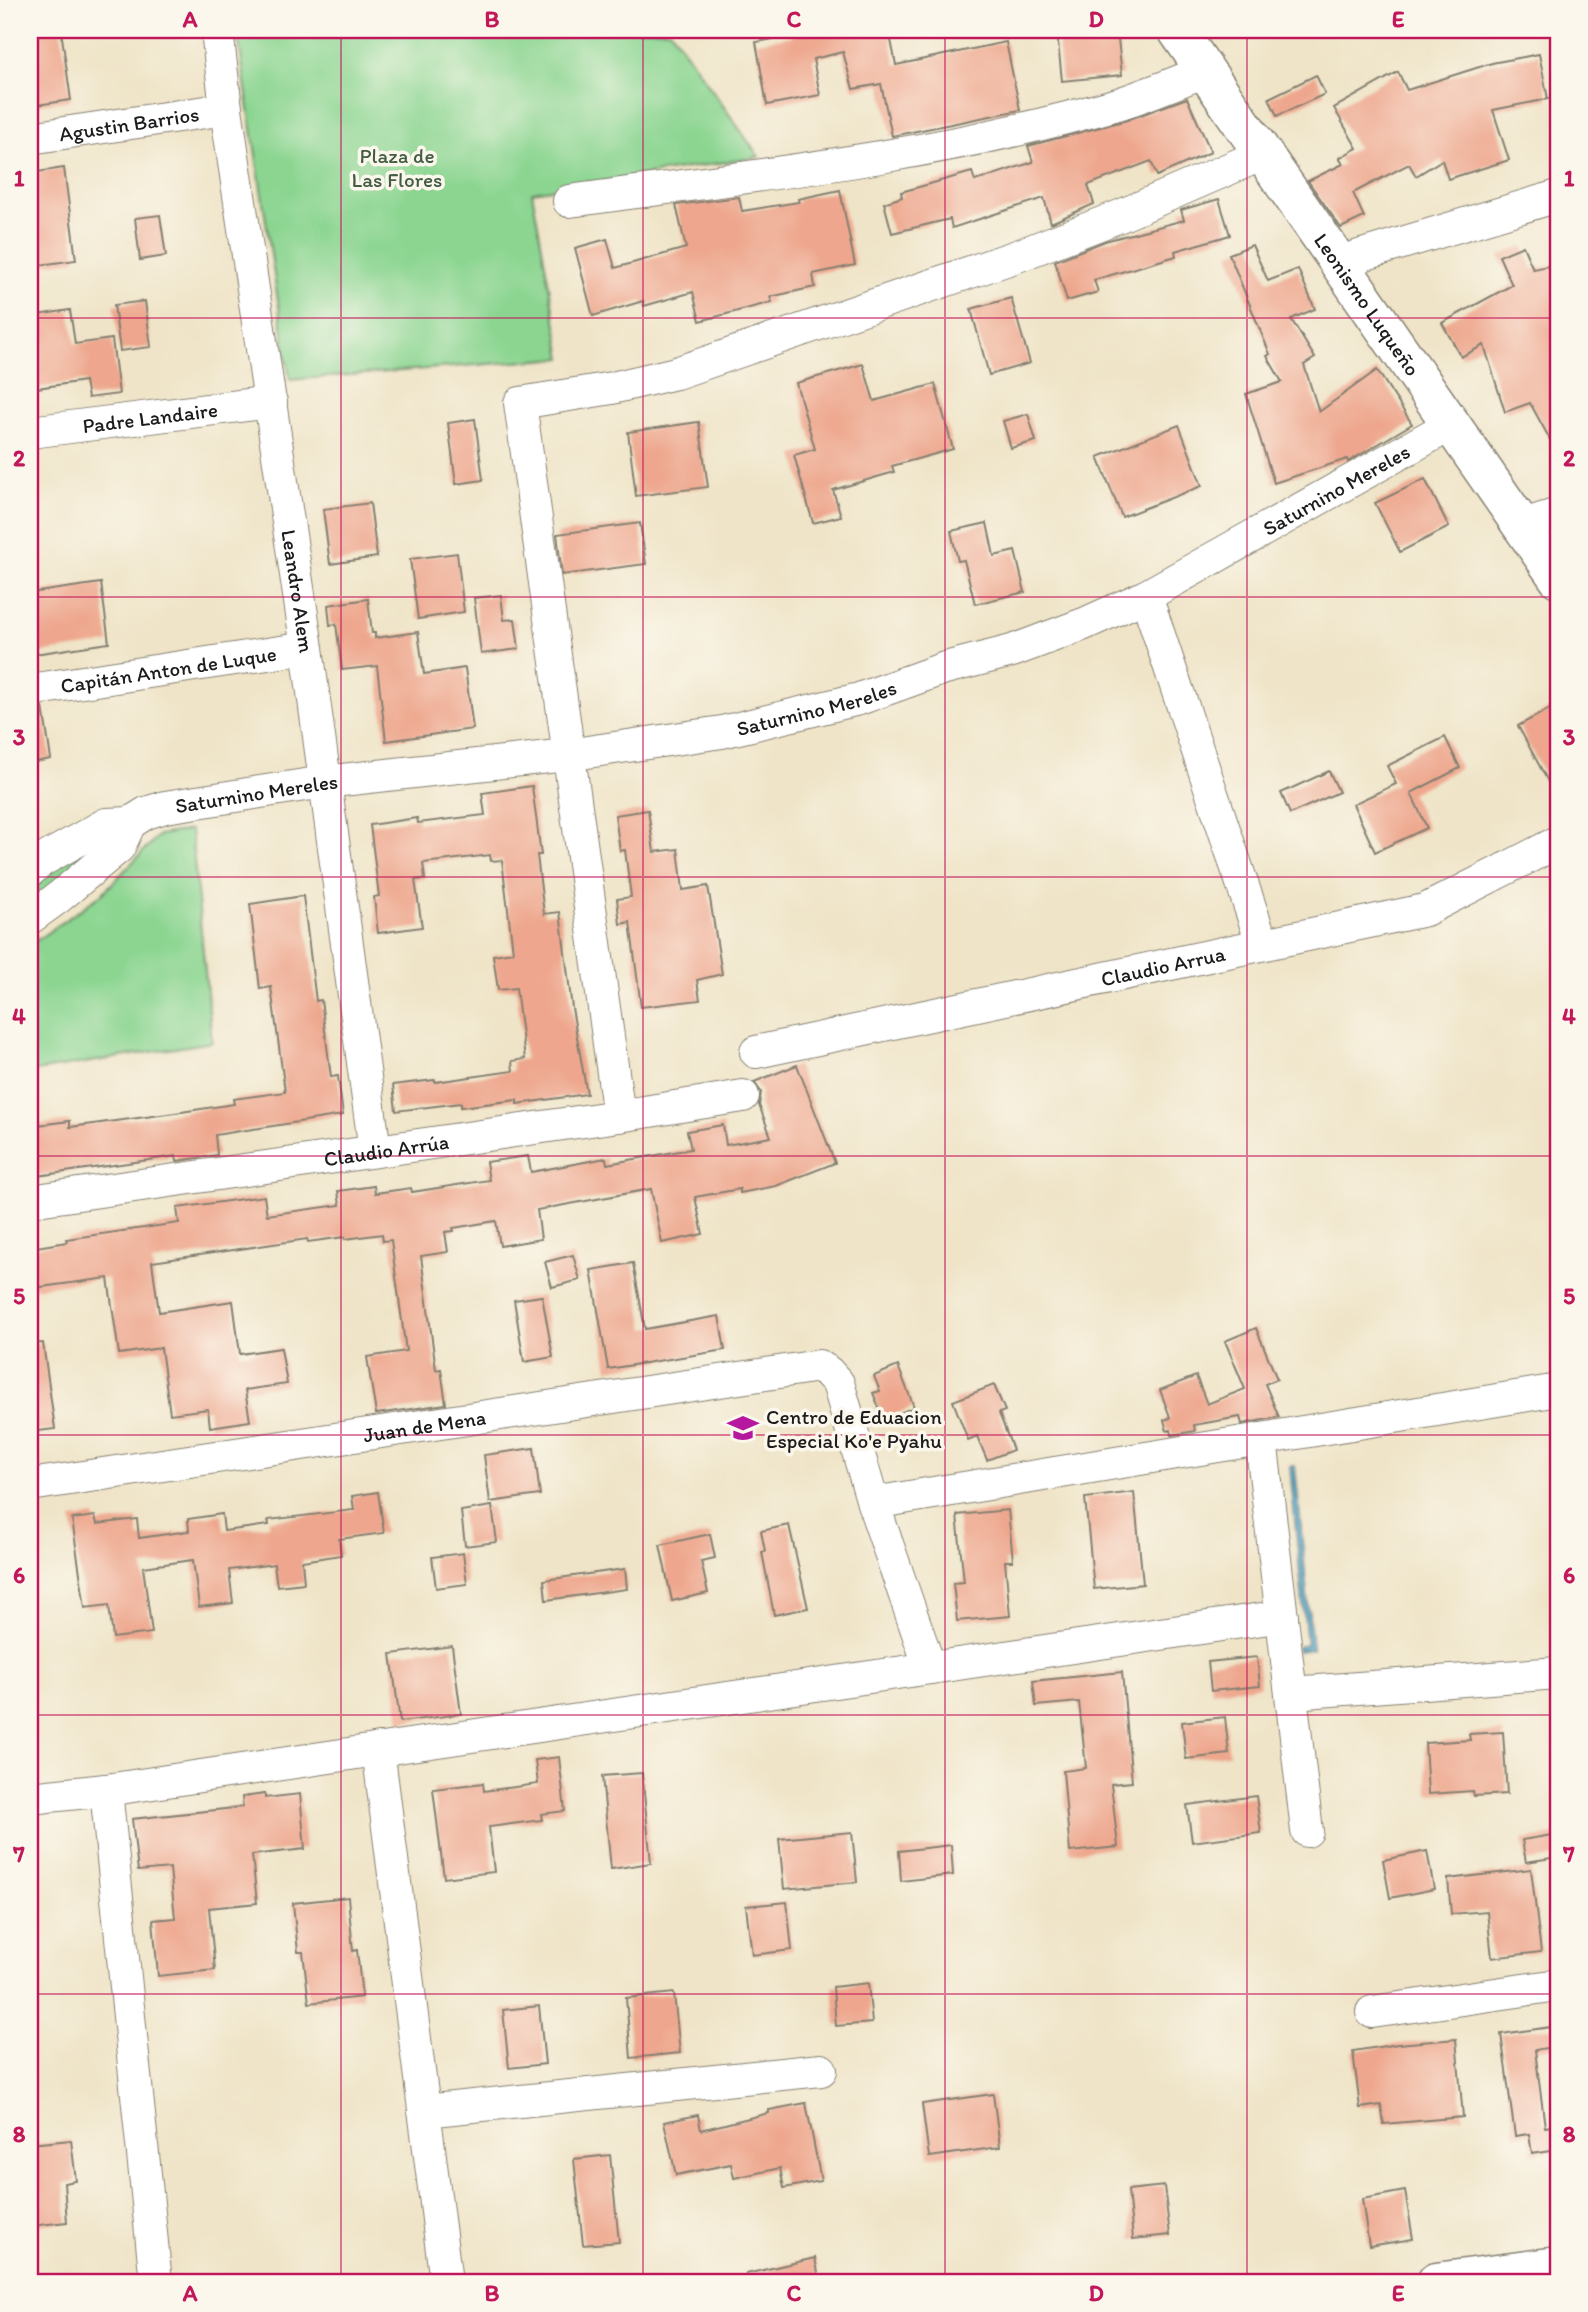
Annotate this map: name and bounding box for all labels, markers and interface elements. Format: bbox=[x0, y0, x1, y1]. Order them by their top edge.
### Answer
text: A bbox=[182, 5, 198, 33]
text: B bbox=[485, 5, 500, 33]
text: C bbox=[787, 5, 802, 33]
text: D bbox=[1088, 5, 1104, 33]
text: E bbox=[1392, 5, 1405, 33]
street label: Agustin Barrios bbox=[57, 101, 201, 146]
park label: Plaza de Las Flores bbox=[352, 143, 442, 192]
text: 1 bbox=[14, 164, 25, 192]
text: 1 bbox=[1564, 164, 1575, 192]
street label: Leonismo Luqueño bbox=[1309, 228, 1426, 380]
street label: Padre Landaire bbox=[81, 396, 219, 438]
street label: Saturnino Mereles bbox=[1258, 438, 1414, 540]
text: 2 bbox=[13, 444, 26, 472]
text: 2 bbox=[1563, 444, 1576, 472]
street label: Leandro Alem bbox=[277, 528, 320, 654]
street label: Capitán Anton de Luque bbox=[59, 640, 278, 698]
street label: Saturnino Mereles bbox=[734, 674, 900, 741]
text: 3 bbox=[13, 723, 26, 751]
text: 3 bbox=[1563, 723, 1576, 751]
street label: Saturnino Mereles bbox=[173, 768, 339, 818]
street label: Claudio Arrua bbox=[1098, 940, 1227, 991]
text: 4 bbox=[12, 1002, 26, 1030]
text: 4 bbox=[1562, 1002, 1576, 1030]
street label: Claudio Arrúa bbox=[322, 1128, 450, 1171]
text: 5 bbox=[13, 1282, 25, 1310]
text: 5 bbox=[1563, 1282, 1575, 1310]
street label: Juan de Mena bbox=[362, 1404, 488, 1447]
place label: Centro de Eduacion Especial Ko'e Pyahu bbox=[766, 1404, 942, 1453]
school or university icon: Centro de Eduacion Especial Ko'e Pyahu bbox=[726, 1411, 760, 1445]
text: 6 bbox=[13, 1561, 25, 1589]
text: 6 bbox=[1563, 1561, 1575, 1589]
text: 7 bbox=[12, 1840, 25, 1868]
text: 7 bbox=[1562, 1840, 1575, 1868]
text: 8 bbox=[13, 2120, 26, 2148]
text: 8 bbox=[1563, 2120, 1576, 2148]
text: A bbox=[182, 2279, 198, 2307]
text: B bbox=[485, 2279, 500, 2307]
text: C bbox=[787, 2279, 802, 2307]
text: D bbox=[1088, 2279, 1104, 2307]
text: E bbox=[1392, 2279, 1405, 2307]

